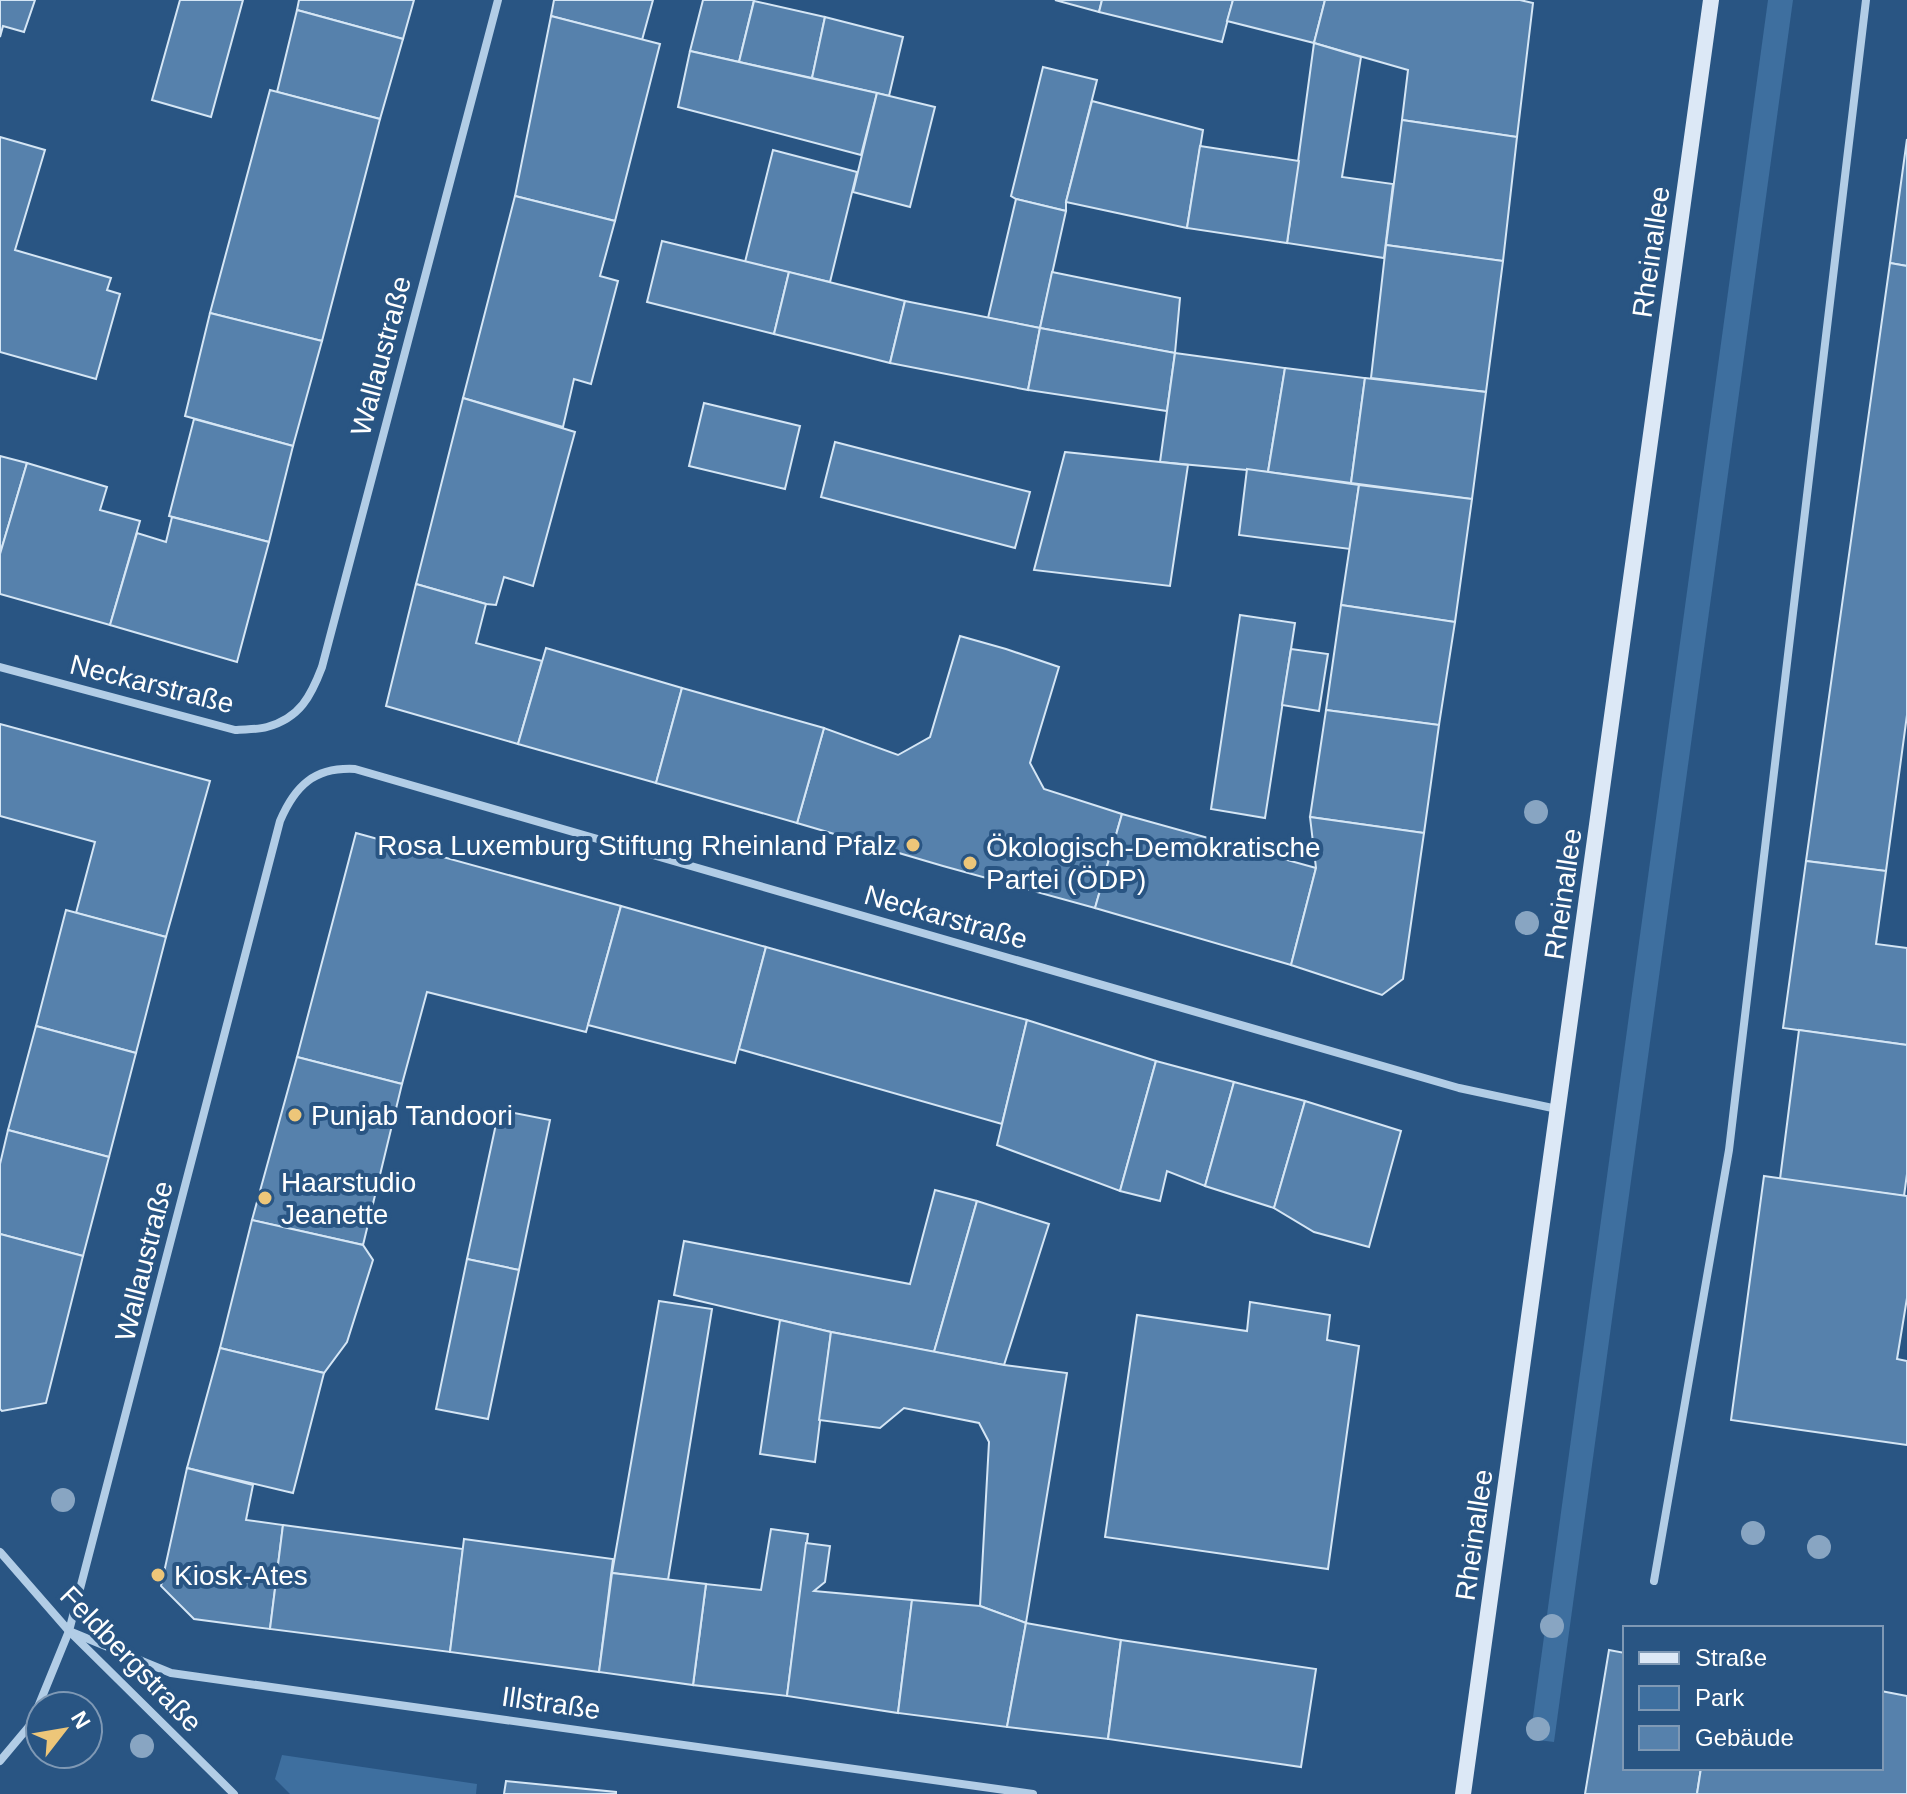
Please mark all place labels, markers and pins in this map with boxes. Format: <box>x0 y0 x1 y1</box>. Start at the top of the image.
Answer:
place label: Rosa Luxemburg Stiftung Rheinland Pfalz <box>377 830 897 861</box>
place label: Ökologisch-Demokratische Partei (ÖDP) <box>986 832 1321 895</box>
marker: Rosa Luxemburg Stiftung Rheinland Pfalz <box>904 836 922 854</box>
marker: Ökologisch-Demokratische Partei (ÖDP) <box>961 854 979 872</box>
place label: Punjab Tandoori <box>311 1100 513 1131</box>
marker: Punjab Tandoori <box>286 1106 304 1124</box>
place label: Haarstudio Jeanette <box>281 1167 416 1230</box>
marker: Haarstudio Jeanette <box>256 1189 274 1207</box>
place label: Kiosk-Ates <box>174 1560 308 1591</box>
marker: Kiosk-Ates <box>149 1566 167 1584</box>

